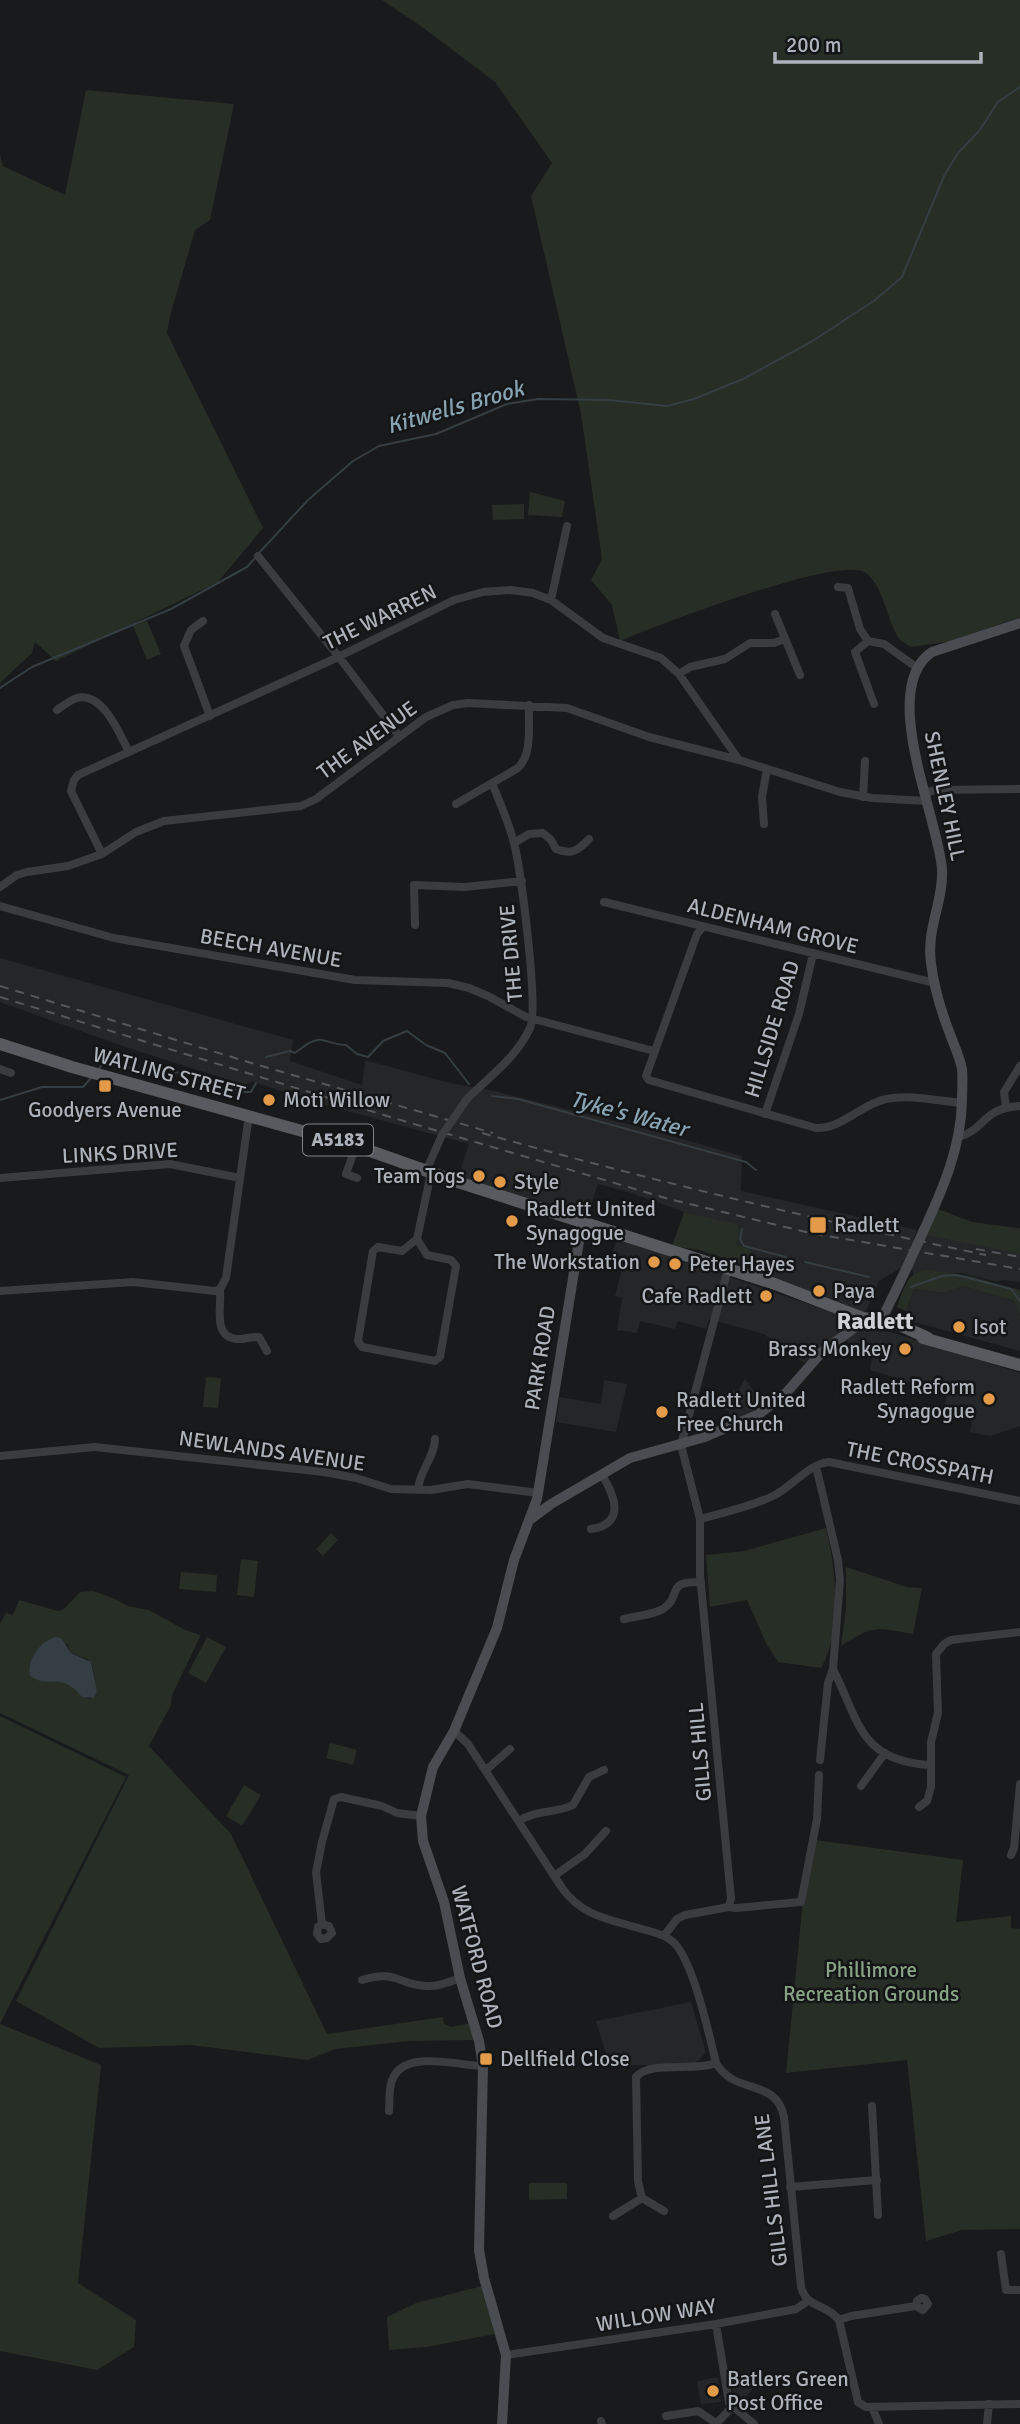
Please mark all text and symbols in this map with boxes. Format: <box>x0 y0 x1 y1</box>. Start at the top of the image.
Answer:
scale bar <box>775 21 982 65</box>
text: 200 m <box>786 32 841 58</box>
water label: Kitwells Brook <box>383 373 529 440</box>
street label: THE WARREN <box>319 578 441 656</box>
street label: THE AVENUE <box>312 695 422 785</box>
street label: SHENLEY HILL <box>919 729 971 863</box>
street label: ALDENHAM GROVE <box>685 892 861 960</box>
street label: THE DRIVE <box>494 903 528 1003</box>
street label: BEECH AVENUE <box>198 923 344 973</box>
street label: HILLSIDE ROAD <box>739 957 805 1101</box>
street label: WATLING STREET <box>90 1041 249 1107</box>
marker: Goodyers Avenue <box>97 1078 113 1094</box>
water label: Tyke's Water <box>567 1084 695 1145</box>
place label: Moti Willow <box>283 1087 390 1113</box>
marker: Moti Willow <box>261 1092 277 1108</box>
place label: Goodyers Avenue <box>28 1097 182 1123</box>
road number: A5183 <box>303 1124 373 1156</box>
street label: LINKS DRIVE <box>61 1137 179 1169</box>
place label: Team Togs <box>374 1163 465 1189</box>
marker: Team Togs <box>471 1168 487 1184</box>
place label: Style <box>514 1169 559 1195</box>
marker: Style <box>492 1174 508 1190</box>
place label: Radlett United Synagogue <box>526 1196 656 1246</box>
place label: Radlett <box>834 1212 899 1238</box>
marker: Radlett United Synagogue <box>504 1213 520 1229</box>
marker: Radlett <box>808 1215 828 1235</box>
place label: The Workstation <box>494 1249 640 1275</box>
place label: Peter Hayes <box>689 1251 795 1277</box>
marker: The Workstation <box>646 1254 662 1270</box>
marker: Peter Hayes <box>667 1256 683 1272</box>
place label: Paya <box>833 1278 875 1304</box>
place label: Cafe Radlett <box>642 1283 752 1309</box>
marker: Paya <box>811 1283 827 1299</box>
marker: Cafe Radlett <box>758 1288 774 1304</box>
street label: PARK ROAD <box>519 1304 561 1412</box>
district label: Radlett <box>837 1306 913 1336</box>
place label: Isot <box>973 1314 1006 1340</box>
marker: Isot <box>951 1319 967 1335</box>
place label: Brass Monkey <box>768 1336 891 1362</box>
marker: Brass Monkey <box>897 1341 913 1357</box>
place label: Radlett Reform Synagogue <box>840 1374 975 1424</box>
place label: Radlett United Free Church <box>676 1387 806 1437</box>
marker: Radlett Reform Synagogue <box>981 1391 997 1407</box>
marker: Radlett United Free Church <box>654 1404 670 1420</box>
street label: NEWLANDS AVENUE <box>177 1425 367 1477</box>
street label: THE CROSSPATH <box>844 1436 996 1490</box>
street label: GILLS HILL <box>683 1701 717 1803</box>
street label: WATFORD ROAD <box>445 1883 509 2031</box>
park label: Phillimore Recreation Grounds <box>783 1957 959 2007</box>
place label: Dellfield Close <box>500 2046 630 2072</box>
marker: Dellfield Close <box>478 2051 494 2067</box>
street label: GILLS HILL LANE <box>749 2112 793 2268</box>
street label: WILLOW WAY <box>594 2293 718 2337</box>
place label: Batlers Green Post Office <box>727 2366 849 2416</box>
marker: Batlers Green Post Office <box>705 2383 721 2399</box>

